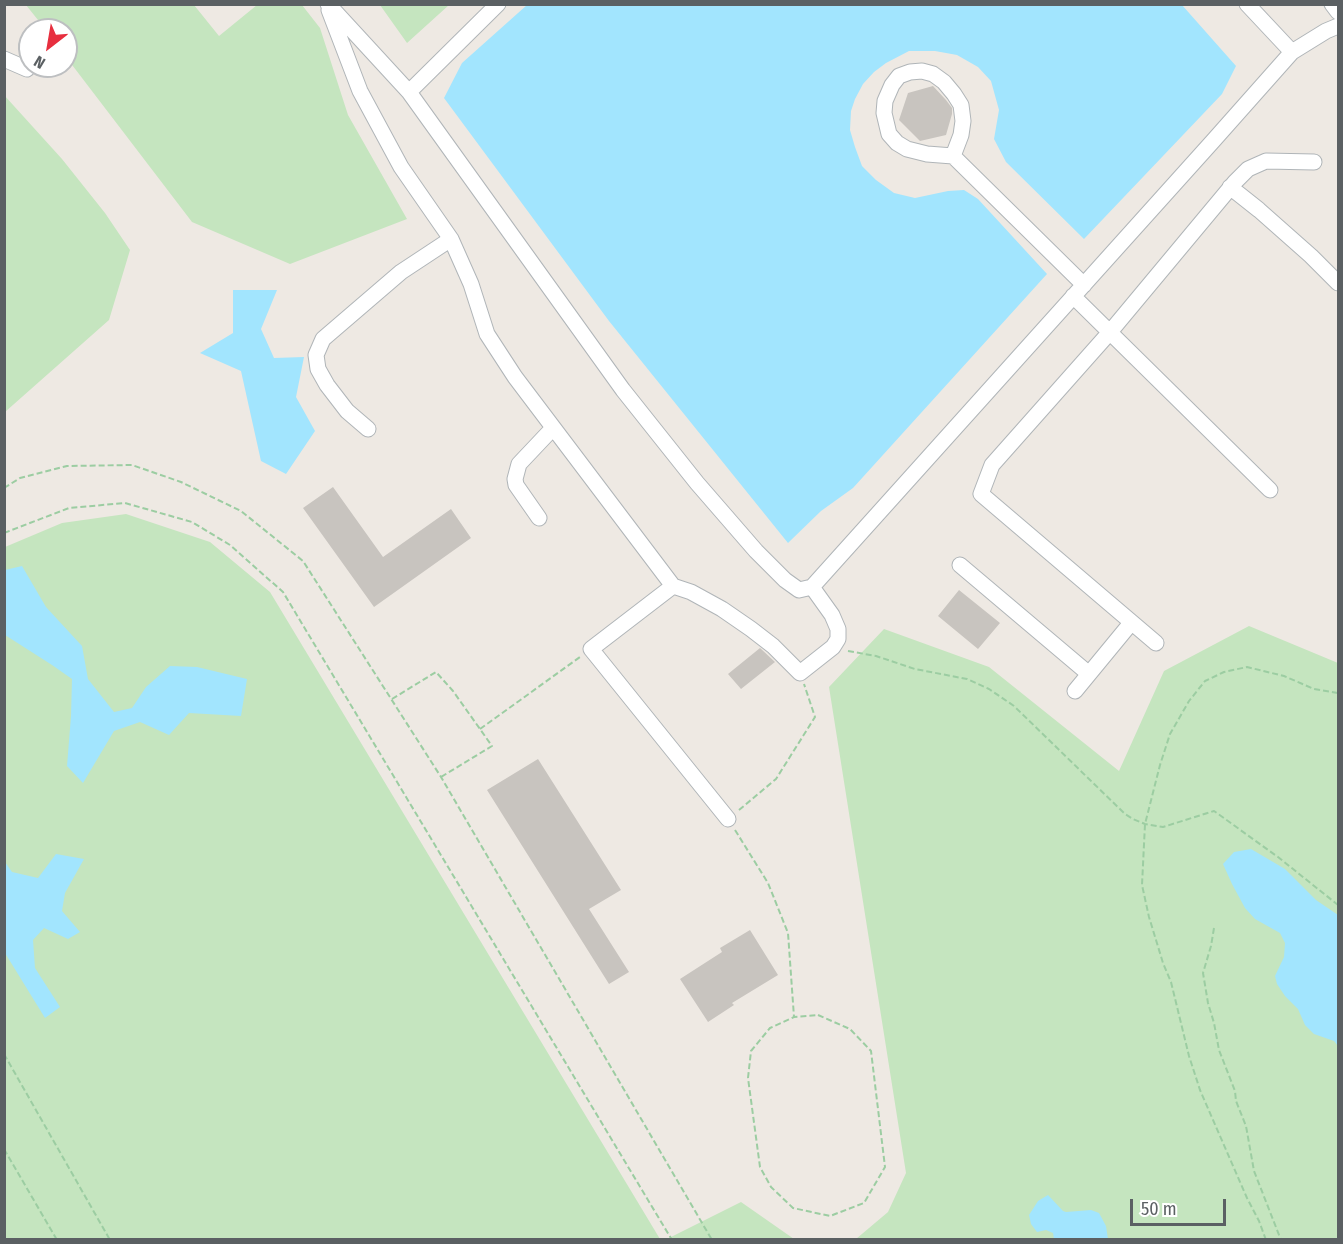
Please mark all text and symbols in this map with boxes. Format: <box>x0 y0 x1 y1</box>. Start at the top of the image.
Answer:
north arrow <box>18 18 78 78</box>
text: N <box>30 52 49 73</box>
scale bar <box>1133 1187 1229 1225</box>
text: 50 m <box>1141 1198 1177 1220</box>

